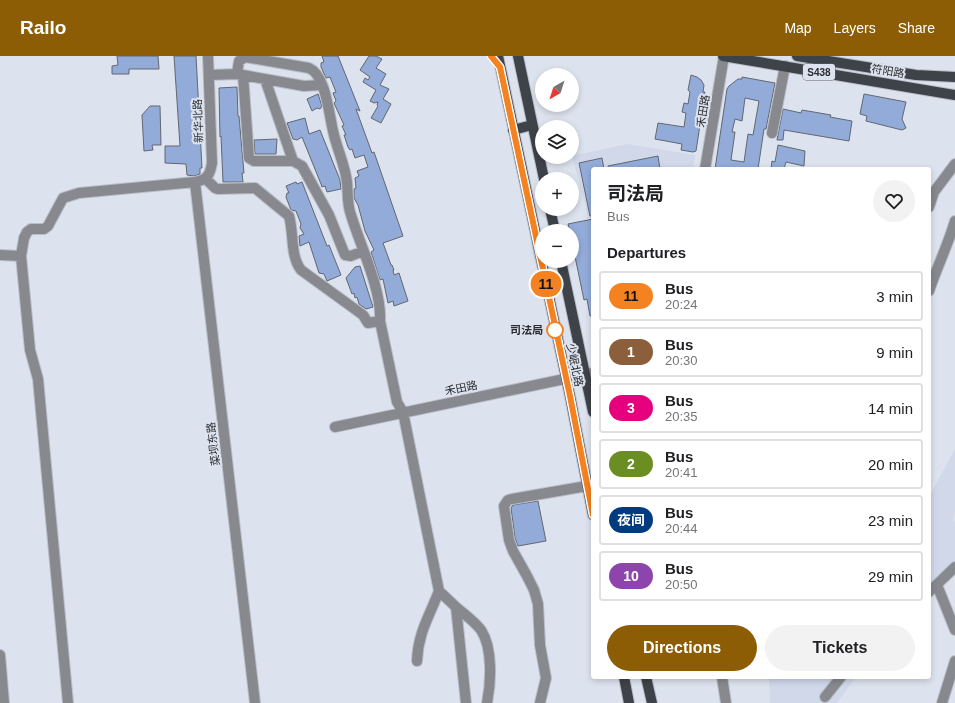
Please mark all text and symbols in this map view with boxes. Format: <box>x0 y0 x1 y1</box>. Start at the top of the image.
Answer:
text: Railo <box>20 17 66 38</box>
text: Map <box>784 20 812 36</box>
text: Layers <box>834 20 876 36</box>
text: Share <box>898 20 935 36</box>
street label: 符阳路 <box>871 62 905 80</box>
road number: S438 <box>803 64 835 80</box>
north arrow <box>535 68 579 112</box>
map controls <box>535 68 579 268</box>
street label: 禾田路 <box>694 94 712 128</box>
street label: 新华北路 <box>191 99 205 143</box>
button: layers <box>535 120 579 164</box>
button: + <box>535 172 579 216</box>
button: heart <box>873 180 915 222</box>
text: 司法局 <box>607 183 664 204</box>
text: Bus <box>607 209 629 224</box>
button: − <box>535 224 579 268</box>
text: Departures <box>607 244 686 261</box>
line badge: 11 <box>528 271 564 297</box>
text: 11 <box>539 276 553 292</box>
text: Bus <box>665 280 693 297</box>
text: 11 <box>624 288 638 304</box>
text: 3 min <box>876 288 913 305</box>
text: 20:24 <box>665 297 698 312</box>
marker: 司法局 <box>546 321 564 339</box>
place label: 司法局 <box>510 324 543 336</box>
text: Bus <box>665 336 693 353</box>
street label: 少岷北路 <box>565 342 585 388</box>
text: 1 <box>627 344 635 360</box>
text: 9 min <box>876 344 913 361</box>
text: 20:30 <box>665 353 698 368</box>
street label: 禾田路 <box>444 379 478 397</box>
text: Bus <box>665 392 693 409</box>
text: 3 <box>627 400 635 416</box>
text: 14 min <box>868 400 913 417</box>
text: 20:35 <box>665 409 698 424</box>
street label: 菜坝东路 <box>204 421 222 467</box>
text: Bus <box>665 448 693 465</box>
text: 2 <box>627 456 635 472</box>
text: 20 min <box>868 456 913 473</box>
text: 20:41 <box>665 465 698 480</box>
text: Bus <box>665 504 693 521</box>
text: 夜间 <box>617 512 645 528</box>
text: 23 min <box>868 512 913 529</box>
text: 20:44 <box>665 521 698 536</box>
text: Bus <box>665 560 693 577</box>
text: 10 <box>623 568 639 584</box>
text: 29 min <box>868 568 913 585</box>
text: 20:50 <box>665 577 698 592</box>
button: Directions <box>607 625 757 671</box>
button: Tickets <box>765 625 915 671</box>

